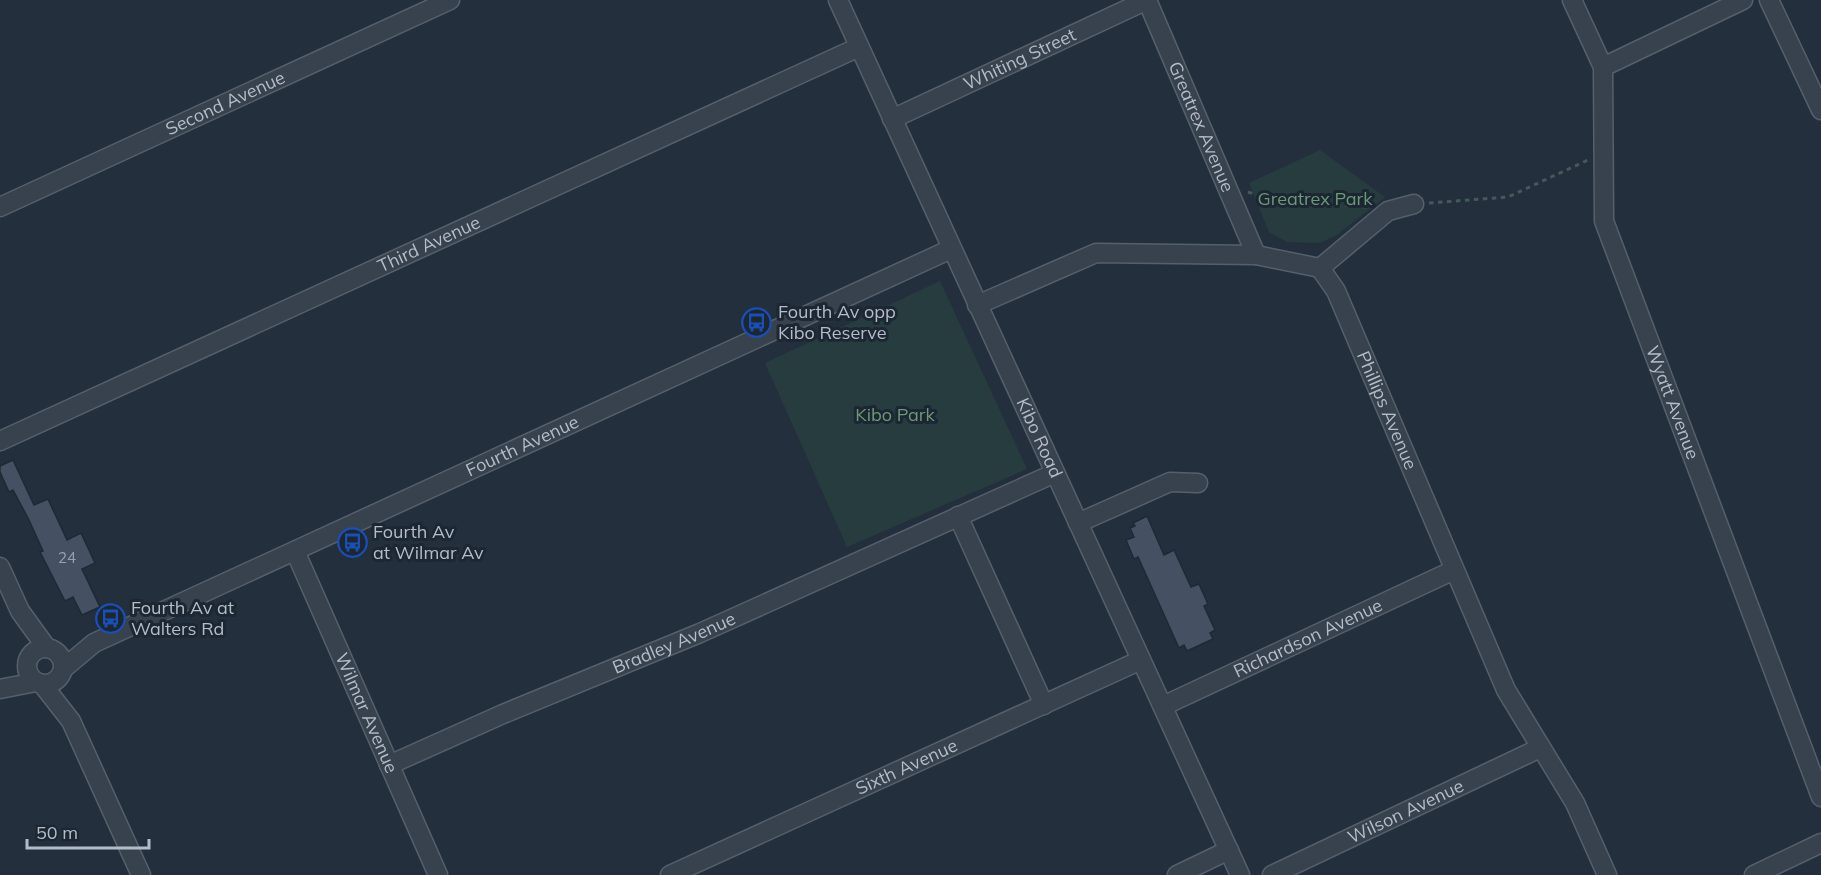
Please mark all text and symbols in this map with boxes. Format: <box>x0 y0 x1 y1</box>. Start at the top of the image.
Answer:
street label: Whiting Street <box>960 23 1079 95</box>
street label: Greatrex Avenue <box>1164 58 1240 195</box>
street label: Second Avenue <box>162 66 288 140</box>
park label: Greatrex Park <box>1258 187 1373 210</box>
street label: Third Avenue <box>374 210 484 277</box>
place label: Fourth Av opp Kibo Reserve <box>778 300 896 344</box>
bus stop icon: Fourth Av opp Kibo Reserve <box>741 306 773 338</box>
street label: Wyatt Avenue <box>1641 343 1705 463</box>
street label: Phillips Avenue <box>1352 347 1423 473</box>
street label: Kibo Road <box>1011 394 1068 482</box>
park label: Kibo Park <box>855 403 935 426</box>
street label: Fourth Avenue <box>462 410 582 481</box>
place label: Fourth Av at Wilmar Av <box>373 520 484 564</box>
bus stop icon: Fourth Av at Wilmar Av <box>336 526 368 558</box>
house number: 24 <box>58 548 76 567</box>
street label: Richardson Avenue <box>1230 593 1386 682</box>
place label: Fourth Av at Walters Rd <box>131 596 234 640</box>
bus stop icon: Fourth Av at Walters Rd <box>94 602 126 634</box>
street label: Bradley Avenue <box>609 607 739 679</box>
street label: Wilmar Avenue <box>330 649 404 776</box>
street label: Sixth Avenue <box>852 733 961 800</box>
street label: Wilson Avenue <box>1344 774 1467 849</box>
scale bar <box>27 812 148 850</box>
text: 50 m <box>36 821 78 844</box>

